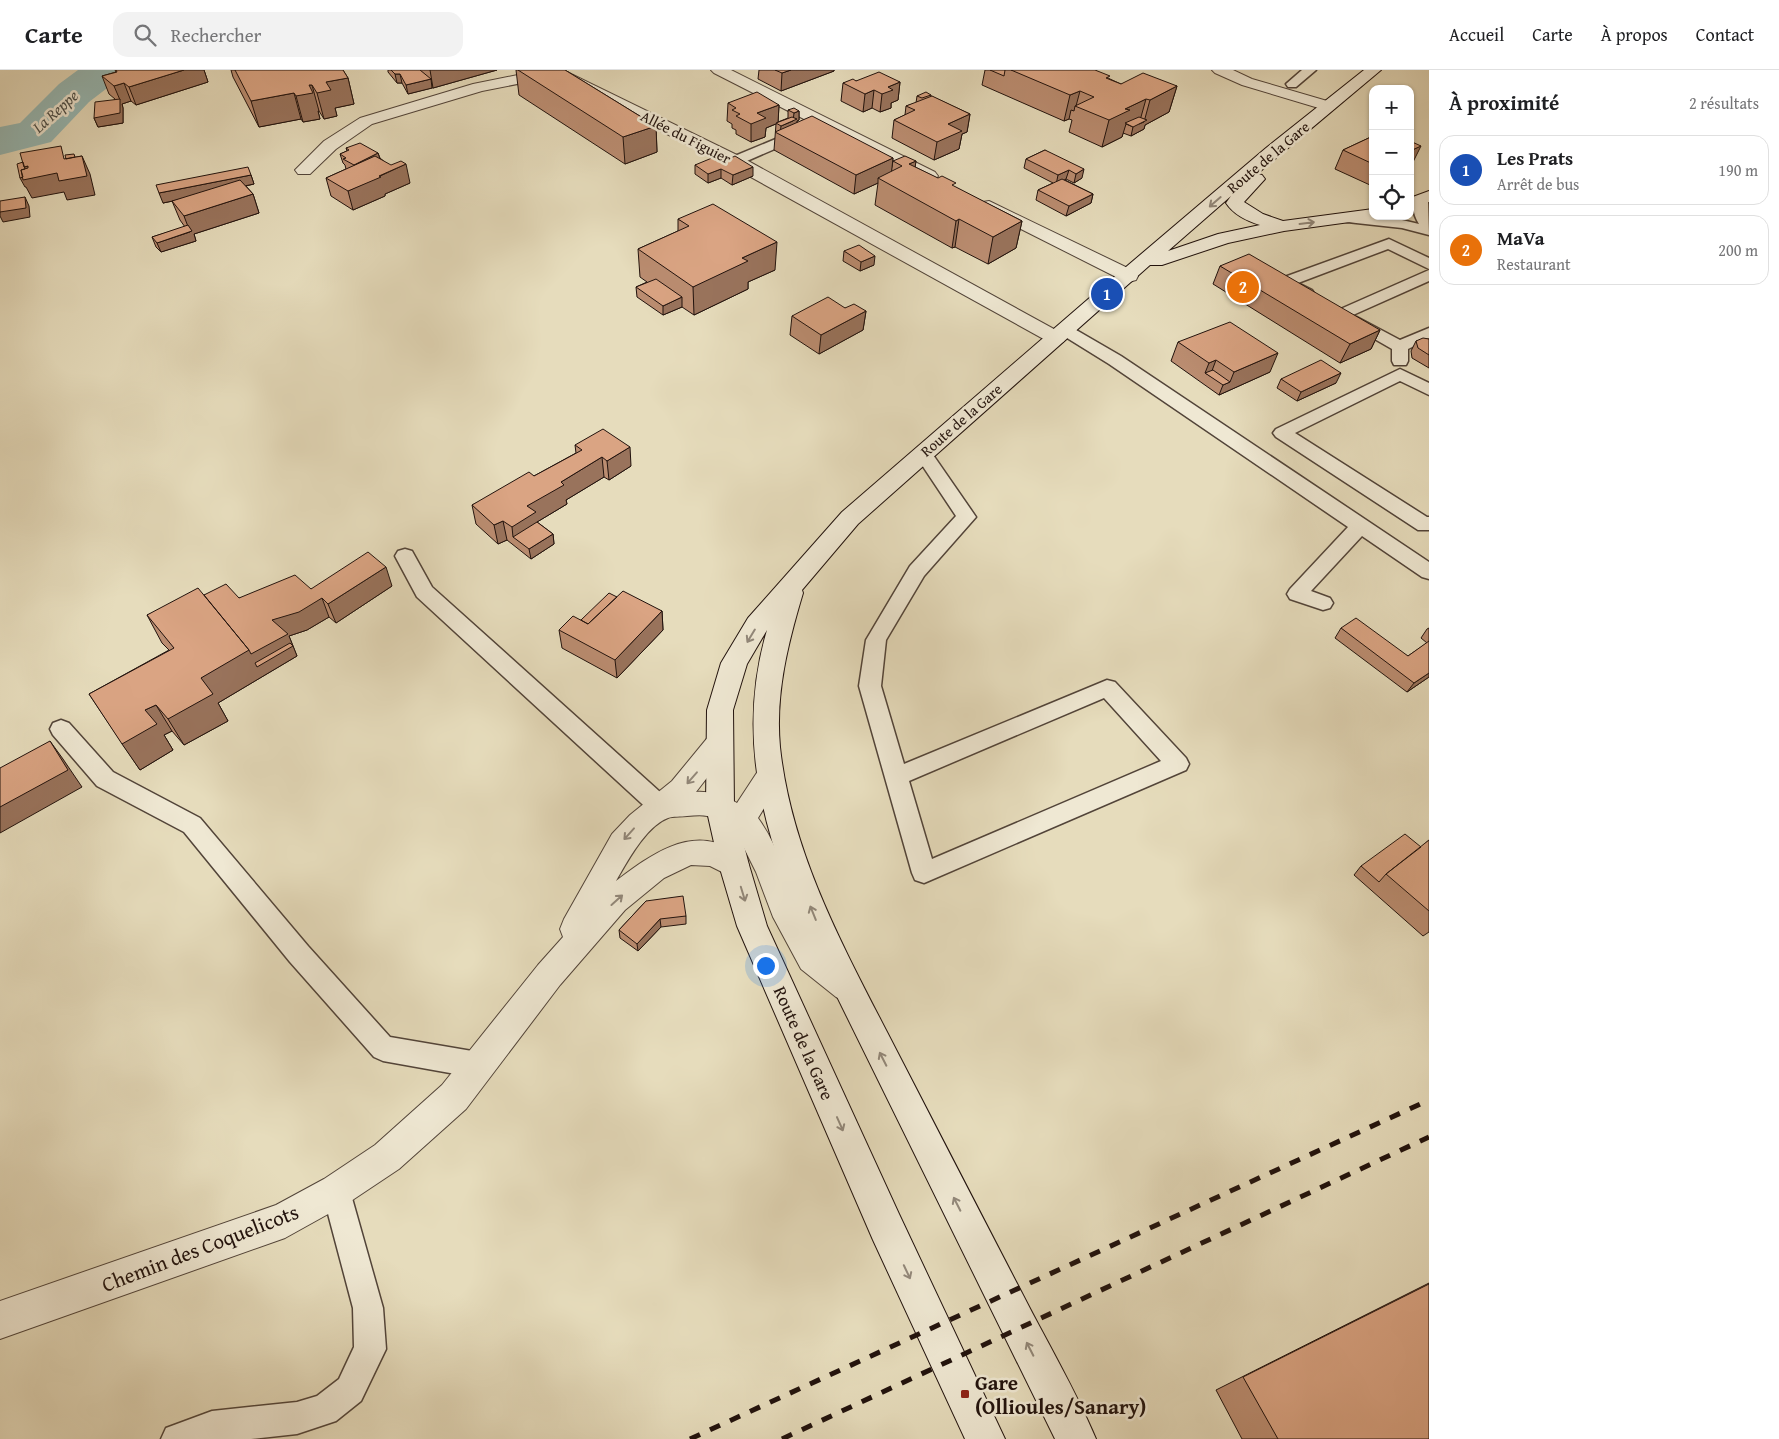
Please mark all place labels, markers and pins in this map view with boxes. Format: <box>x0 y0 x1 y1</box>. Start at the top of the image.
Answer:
pin: 2 <box>1227 268 1259 306</box>
pin: 1 <box>1091 275 1123 313</box>
place label: Gare (Ollioules/Sanary) <box>975 1367 1146 1422</box>
marker: Gare (Ollioules/Sanary) <box>959 1388 971 1400</box>

